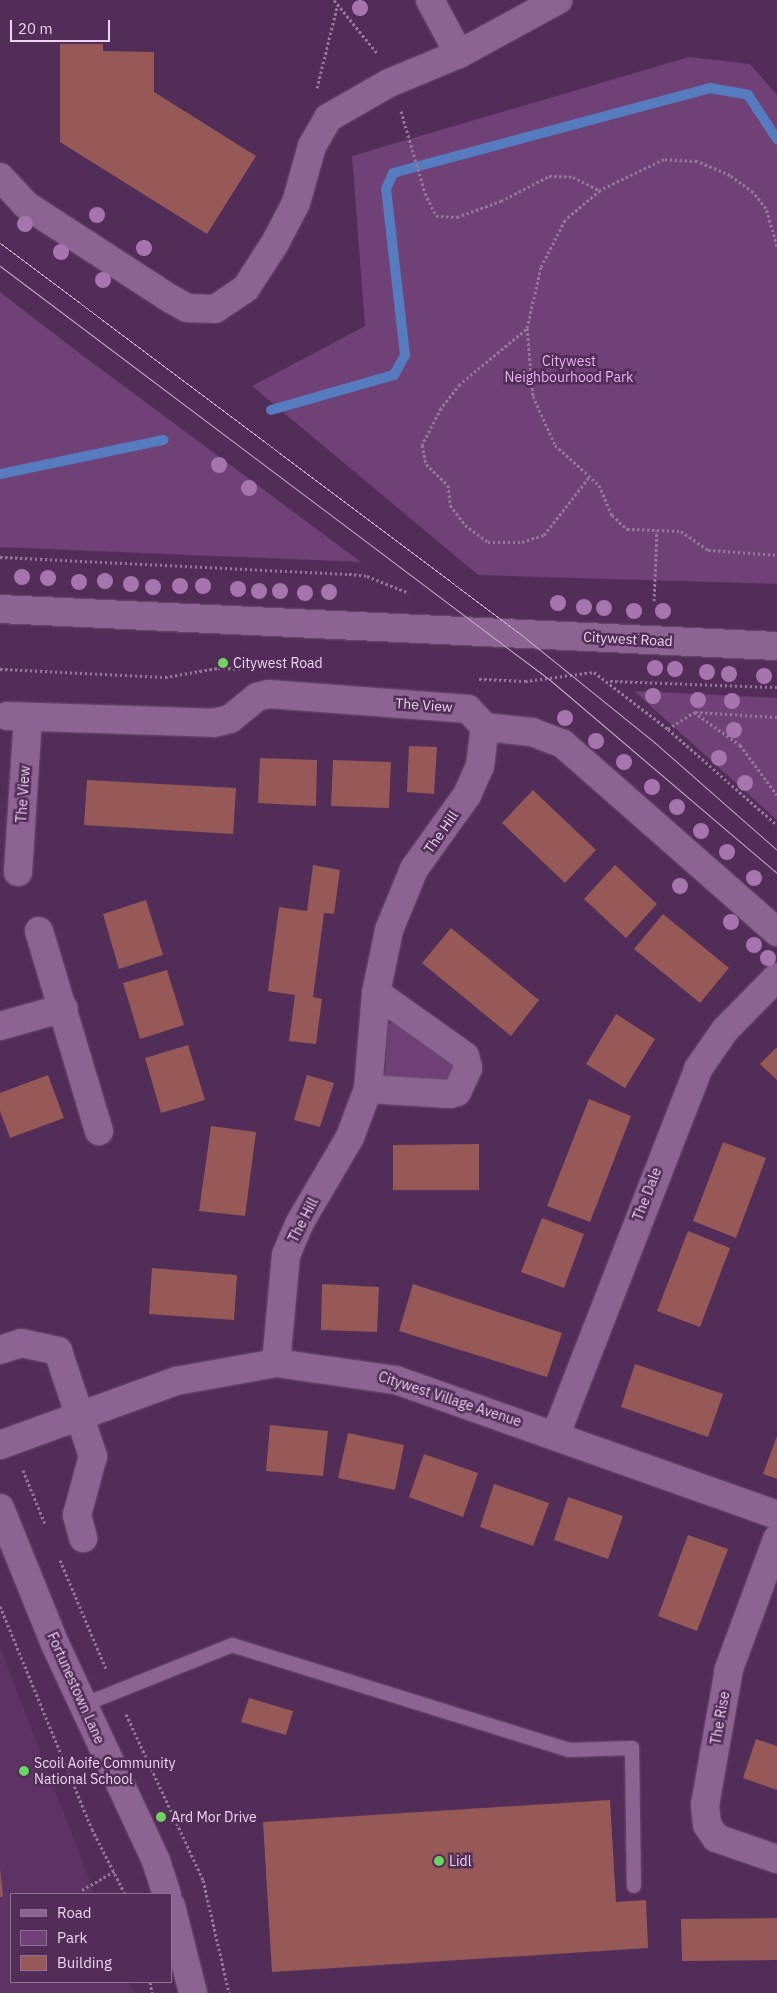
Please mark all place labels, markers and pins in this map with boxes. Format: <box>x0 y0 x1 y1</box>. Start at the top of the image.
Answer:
place label: Citywest Road <box>233 655 323 671</box>
marker: Citywest Road <box>217 657 229 669</box>
place label: Scoil Aoife Community National School <box>34 1755 176 1788</box>
marker: Scoil Aoife Community National School <box>18 1765 30 1777</box>
place label: Ard Mor Drive <box>171 1809 257 1825</box>
marker: Ard Mor Drive <box>155 1811 167 1823</box>
place label: Lidl <box>449 1853 471 1869</box>
marker: Lidl <box>433 1855 445 1867</box>

